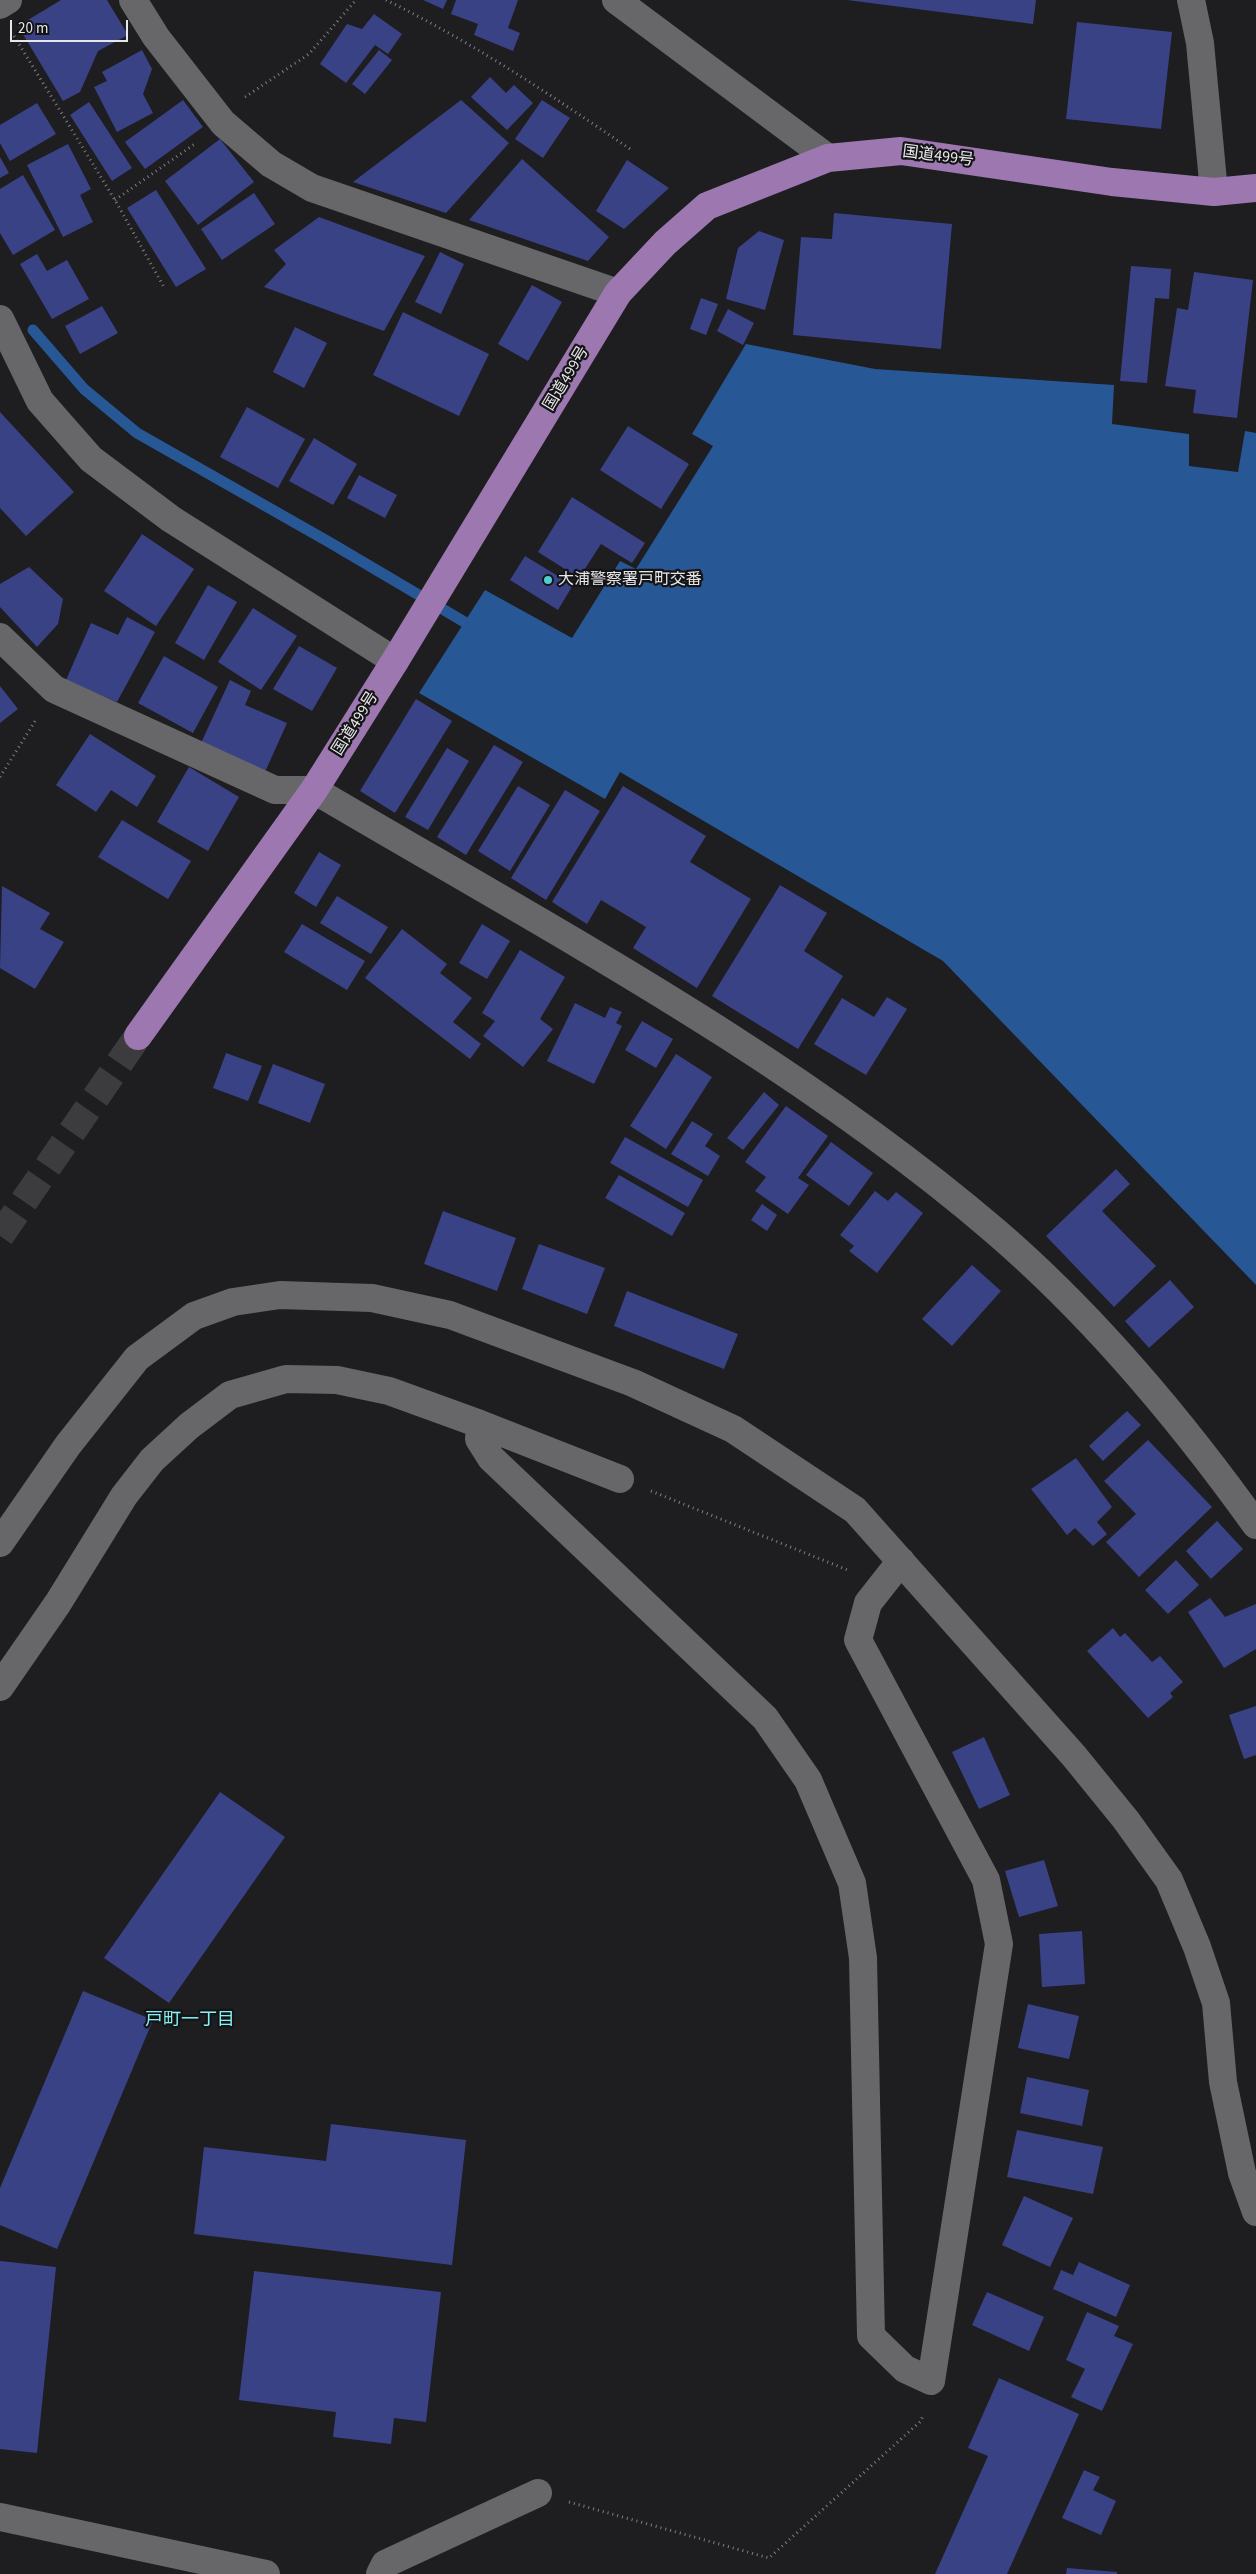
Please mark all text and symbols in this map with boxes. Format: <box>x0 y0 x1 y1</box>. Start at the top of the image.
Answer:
scale bar <box>12 10 130 42</box>
text: 20 m <box>18 18 48 39</box>
street label: 国道499号 <box>901 143 975 171</box>
street label: 国道499号 <box>540 343 594 415</box>
place label: 大浦警察署戸町交番 <box>558 570 702 590</box>
marker: 大浦警察署戸町交番 <box>542 574 554 586</box>
street label: 国道499号 <box>329 688 383 760</box>
district label: 戸町一丁目 <box>145 2010 235 2032</box>

